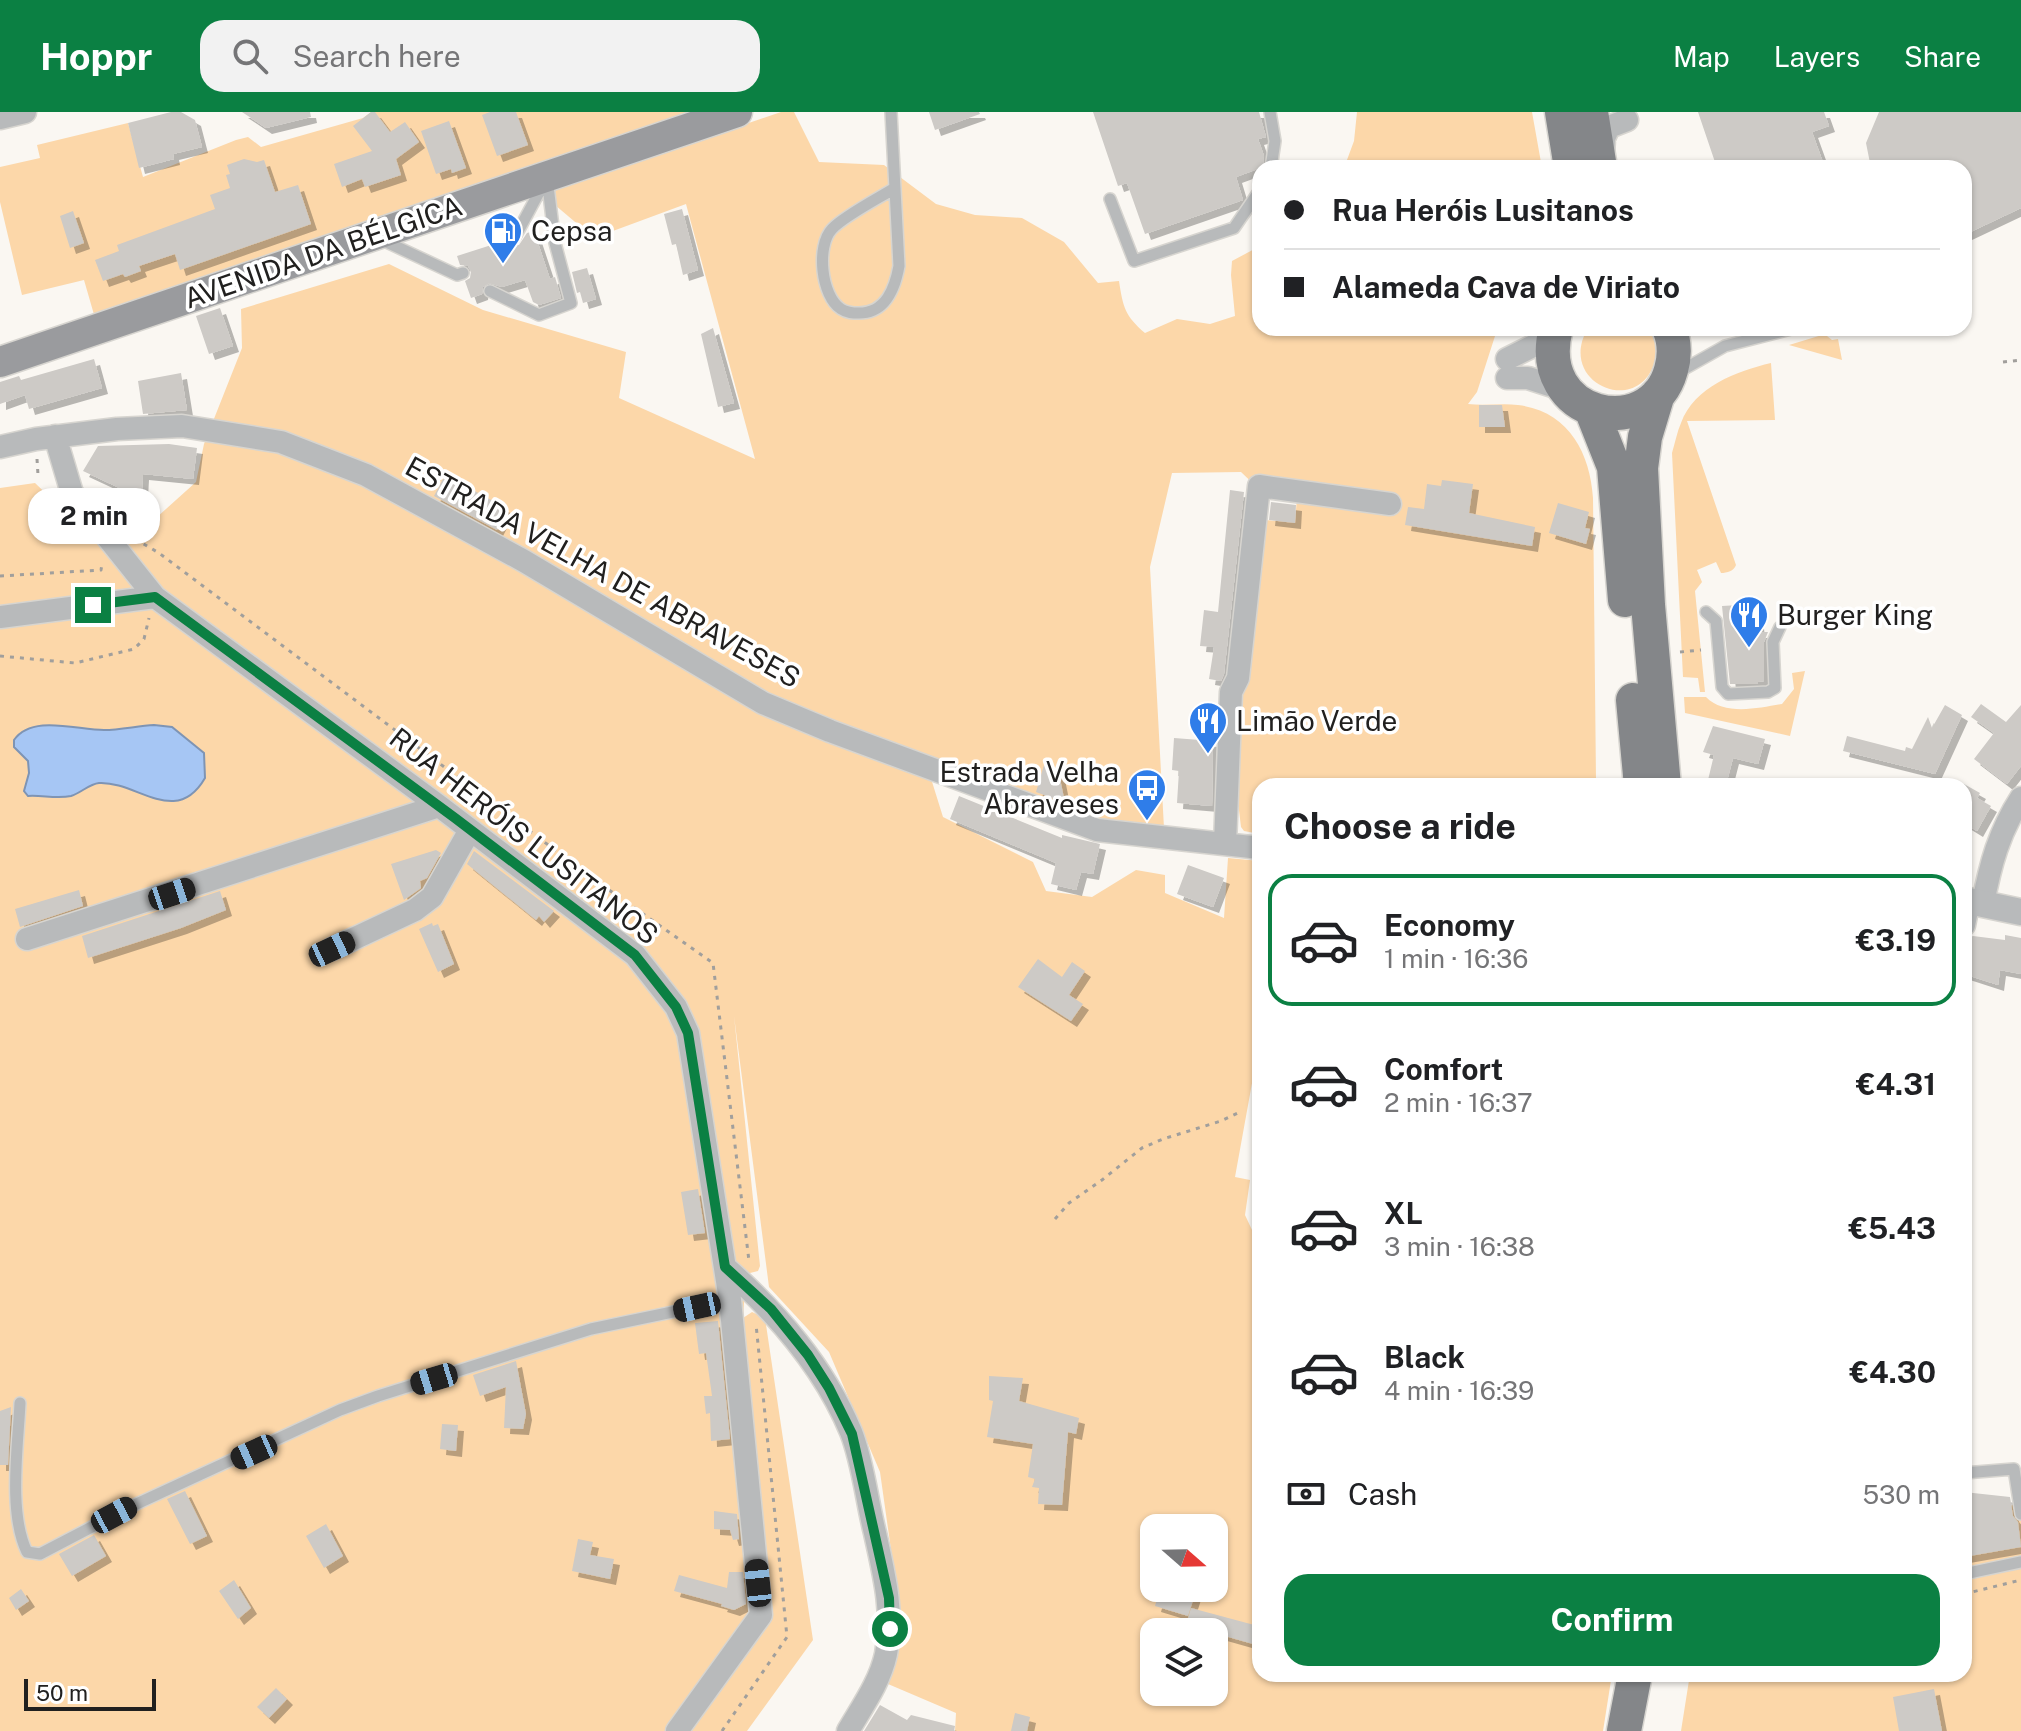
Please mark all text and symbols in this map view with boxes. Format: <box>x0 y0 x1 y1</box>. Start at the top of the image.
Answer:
search box <box>200 20 760 92</box>
text: Hoppr <box>40 34 152 79</box>
icon: search <box>228 34 272 78</box>
text: Search here <box>292 38 461 74</box>
text: Map <box>1673 40 1730 73</box>
text: Layers <box>1774 40 1860 73</box>
text: Share <box>1904 40 1981 73</box>
street label: AVENIDA DA BÉLGICA <box>179 188 466 315</box>
text: Rua Heróis Lusitanos <box>1332 192 1634 228</box>
fuel station icon: Cepsa <box>482 210 524 265</box>
place label: Cepsa <box>531 214 612 247</box>
text: Alameda Cava de Viriato <box>1332 269 1680 305</box>
street label: ESTRADA VELHA DE ABRAVESES <box>400 449 806 694</box>
callout: 2 min <box>27 489 159 545</box>
text: 2 min <box>60 500 128 531</box>
route end <box>75 587 111 623</box>
restaurant icon: Burger King <box>1728 594 1770 649</box>
place label: Burger King <box>1777 598 1933 631</box>
restaurant icon: Limão Verde <box>1187 700 1229 755</box>
place label: Limão Verde <box>1236 704 1397 737</box>
street label: RUA HERÓIS LUSITANOS <box>384 721 665 951</box>
place label: Estrada Velha Abraveses <box>940 755 1119 820</box>
bus stop icon: Estrada Velha Abraveses <box>1126 767 1168 822</box>
text: Choose a ride <box>1284 805 1516 847</box>
car <box>145 875 199 913</box>
icon: car <box>1288 904 1360 976</box>
text: Economy <box>1384 907 1515 943</box>
text: €3.19 <box>1856 922 1936 958</box>
car <box>305 928 359 970</box>
text: 1 min · 16:36 <box>1384 943 1528 974</box>
icon: car <box>1288 1048 1360 1120</box>
text: Comfort <box>1384 1051 1503 1087</box>
text: €4.31 <box>1856 1066 1936 1102</box>
text: 2 min · 16:37 <box>1384 1087 1533 1118</box>
icon: car <box>1288 1192 1360 1264</box>
text: XL <box>1384 1195 1423 1231</box>
text: €5.43 <box>1849 1210 1936 1246</box>
text: 3 min · 16:38 <box>1384 1231 1535 1262</box>
car <box>671 1290 723 1324</box>
icon: car <box>1288 1336 1360 1408</box>
text: Black <box>1384 1339 1465 1375</box>
text: €4.30 <box>1849 1354 1936 1390</box>
car <box>408 1361 460 1397</box>
text: 4 min · 16:39 <box>1384 1375 1534 1406</box>
car <box>227 1431 281 1473</box>
icon: cash <box>1284 1472 1328 1516</box>
text: Cash <box>1348 1476 1417 1512</box>
text: 530 m <box>1862 1479 1940 1510</box>
car <box>87 1493 141 1537</box>
north arrow <box>1140 1514 1228 1602</box>
map controls <box>1140 1514 1228 1706</box>
car <box>744 1558 772 1608</box>
button: Confirm <box>1284 1574 1940 1666</box>
route start <box>872 1611 908 1647</box>
button: layers <box>1140 1618 1228 1706</box>
scale bar <box>24 1675 156 1711</box>
text: 50 m <box>36 1680 88 1706</box>

